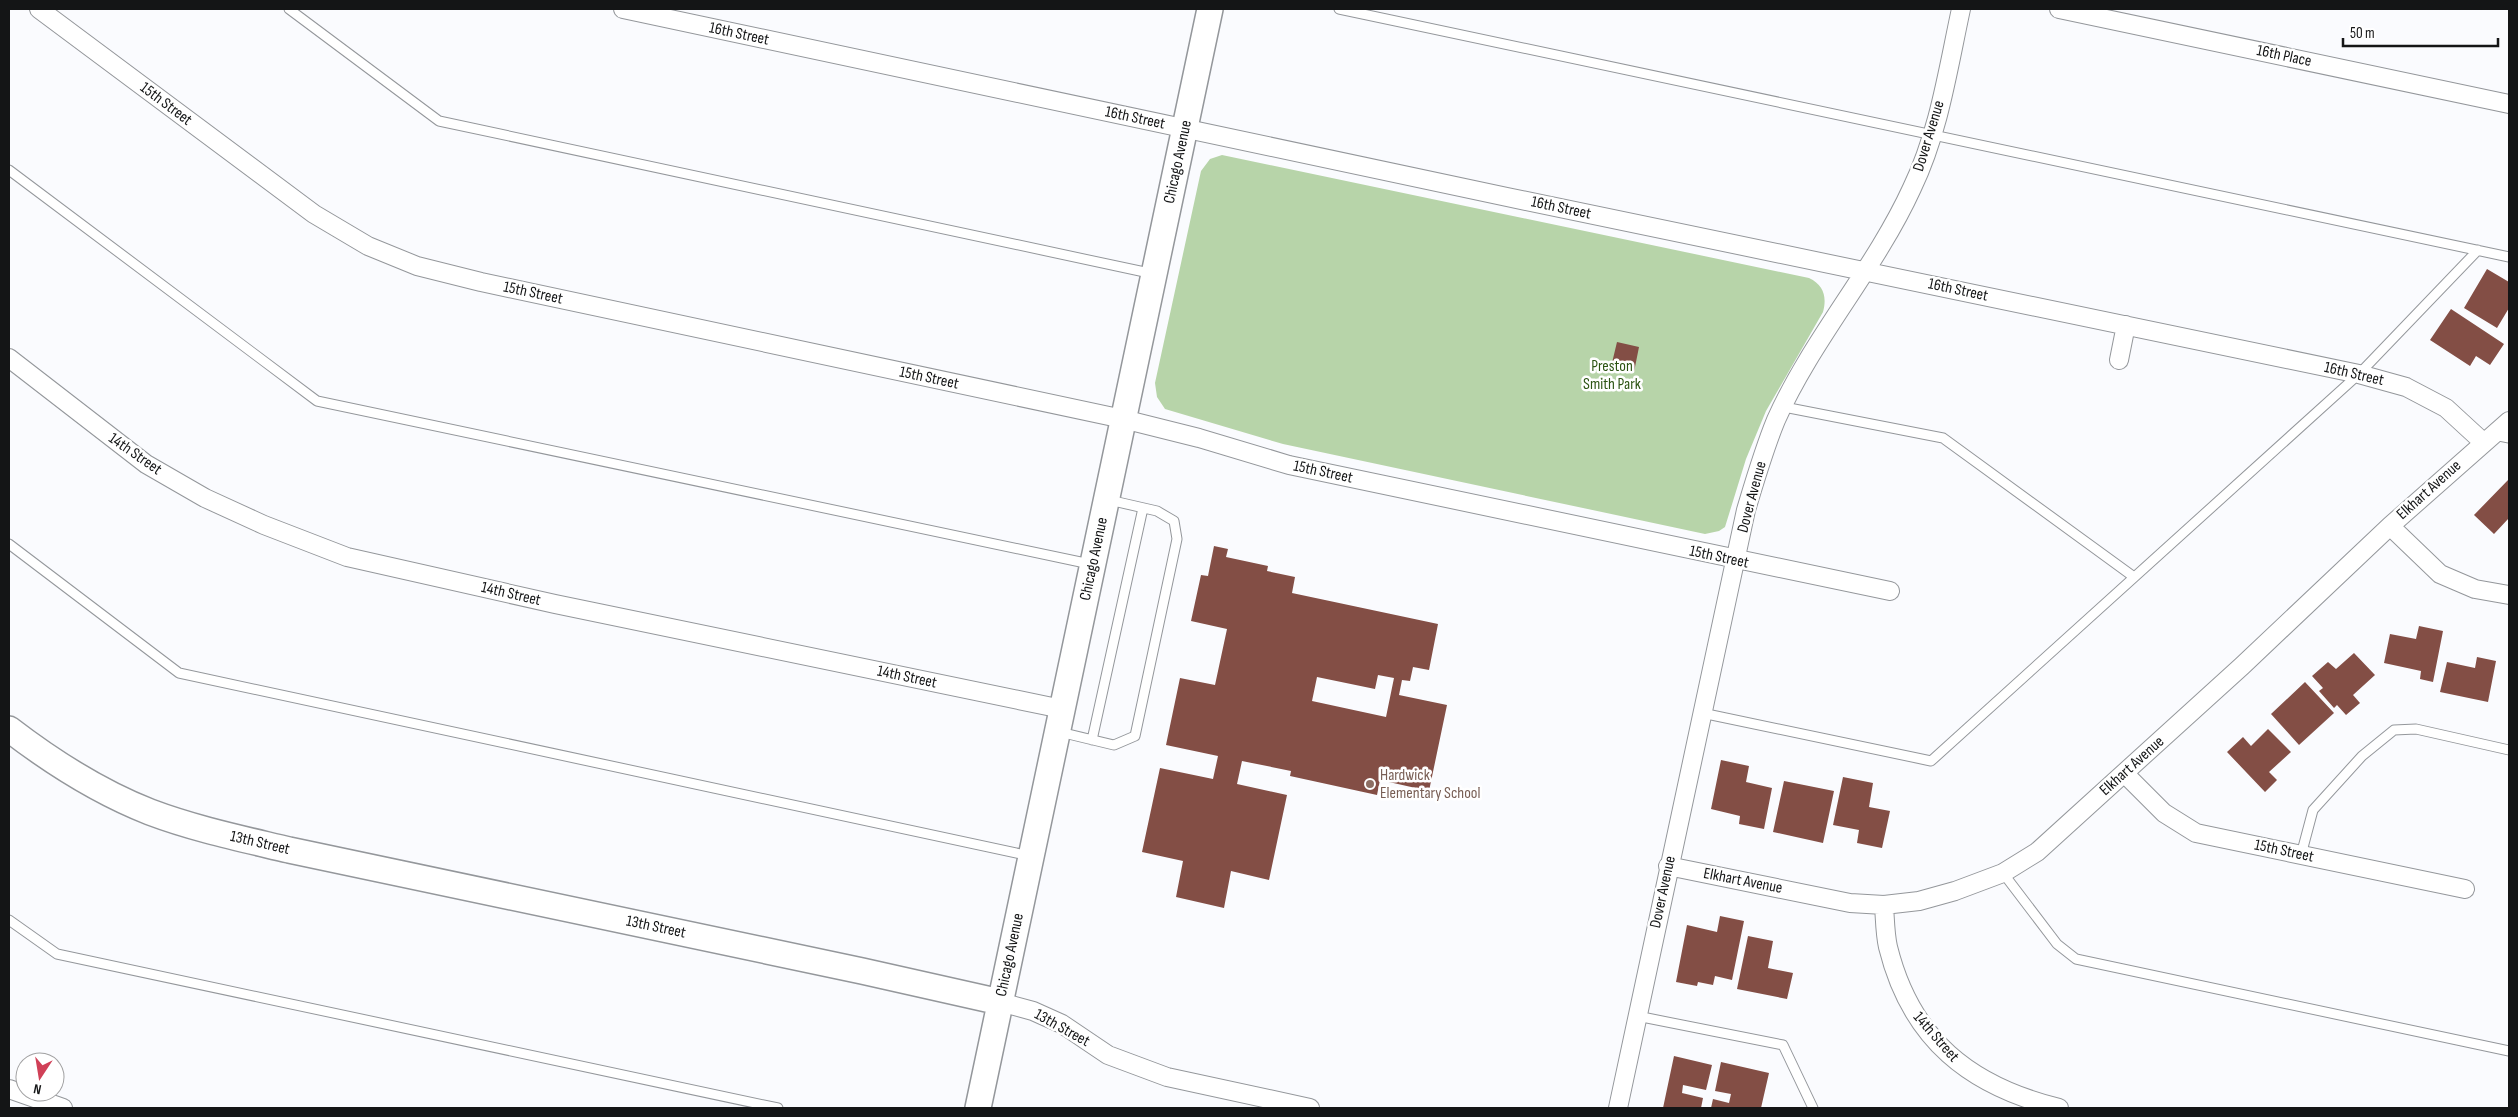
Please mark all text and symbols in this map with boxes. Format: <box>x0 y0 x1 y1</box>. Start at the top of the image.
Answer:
scale bar <box>2343 15 2498 47</box>
street label: 16th Street <box>707 18 771 50</box>
text: 50 m <box>2350 24 2375 43</box>
street label: 16th Place <box>2255 41 2313 71</box>
street label: 15th Street <box>136 78 196 130</box>
street label: Dover Avenue <box>1909 98 1949 174</box>
street label: 16th Street <box>1103 102 1167 134</box>
street label: Chicago Avenue <box>1160 119 1196 205</box>
street label: 16th Street <box>1529 192 1593 224</box>
street label: 16th Street <box>1926 274 1990 306</box>
street label: 15th Street <box>502 277 564 309</box>
park label: Preston Smith Park <box>1583 357 1641 394</box>
street label: 16th Street <box>2322 358 2386 390</box>
street label: 15th Street <box>898 362 960 394</box>
street label: 14th Street <box>105 429 165 479</box>
street label: 15th Street <box>1292 456 1354 488</box>
street label: Elkhart Avenue <box>2393 456 2465 524</box>
street label: Dover Avenue <box>1733 459 1771 535</box>
street label: Chicago Avenue <box>1076 516 1112 602</box>
street label: 15th Street <box>1688 541 1750 573</box>
street label: 14th Street <box>479 578 543 610</box>
street label: 14th Street <box>876 661 939 693</box>
street label: Elkhart Avenue <box>2096 732 2168 800</box>
place label: Hardwick Elementary School <box>1380 766 1480 803</box>
marker: Hardwick Elementary School <box>1364 778 1376 790</box>
street label: 13th Street <box>228 827 292 859</box>
street label: 15th Street <box>2253 835 2315 867</box>
street label: Dover Avenue <box>1646 854 1680 930</box>
street label: Elkhart Avenue <box>1702 864 1784 898</box>
street label: 13th Street <box>625 911 688 943</box>
street label: Chicago Avenue <box>992 912 1028 998</box>
street label: 13th Street <box>1031 1005 1093 1051</box>
street label: 14th Street <box>1909 1008 1963 1066</box>
north arrow <box>15 1052 65 1102</box>
text: N <box>32 1080 43 1098</box>

